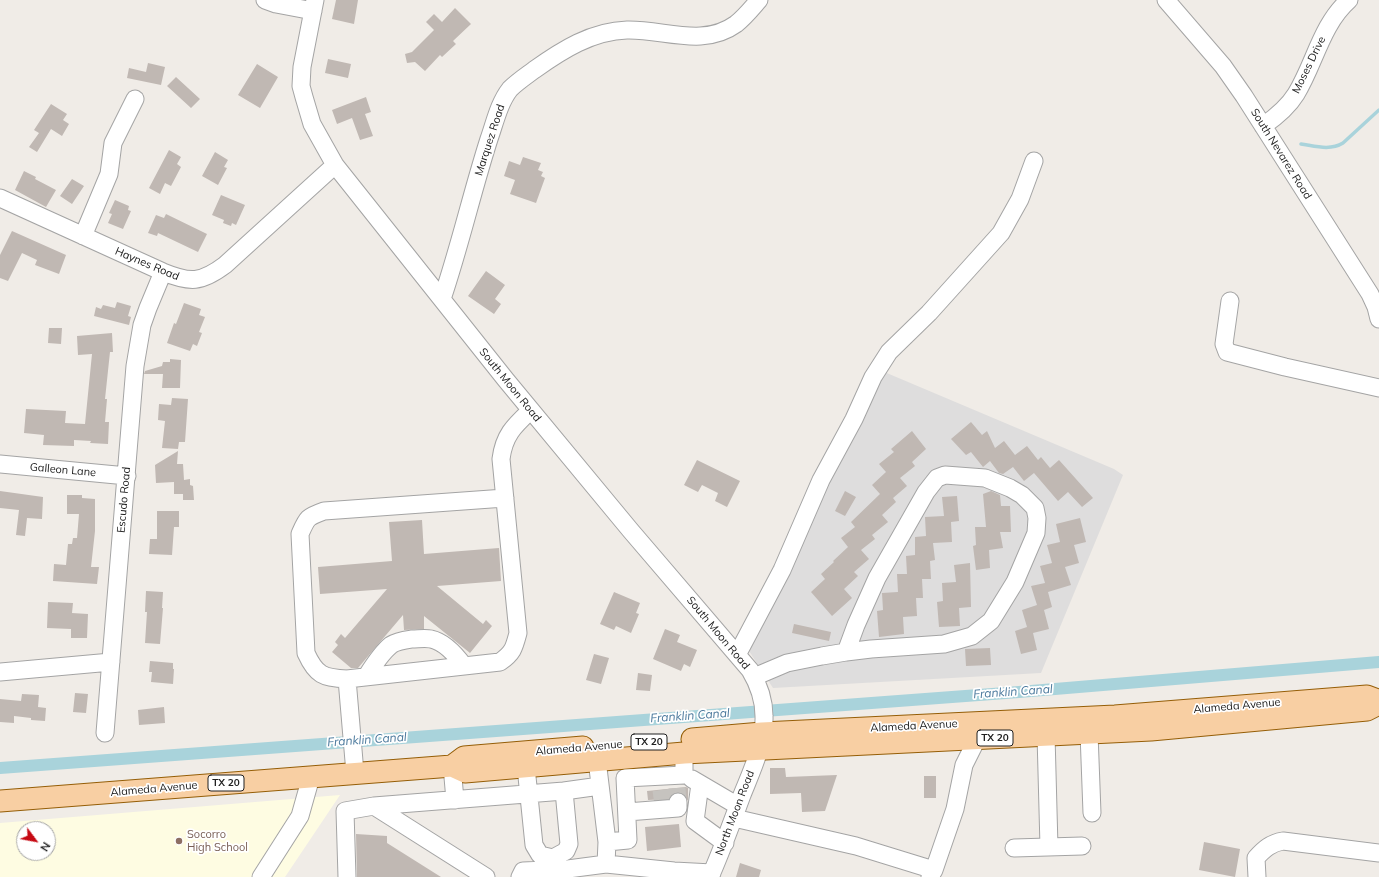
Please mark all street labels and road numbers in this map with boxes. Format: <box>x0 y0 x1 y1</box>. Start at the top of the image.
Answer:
street label: Moses Drive <box>1289 34 1329 96</box>
street label: Marquez Road <box>472 103 508 177</box>
street label: South Nevarez Road <box>1248 106 1314 202</box>
street label: Haynes Road <box>113 245 181 283</box>
street label: South Moon Road <box>476 346 544 424</box>
street label: Galleon Lane <box>29 461 97 479</box>
street label: Escudo Road <box>115 466 133 534</box>
street label: South Moon Road <box>684 594 752 672</box>
street label: Alameda Avenue <box>1193 696 1281 716</box>
street label: Alameda Avenue <box>870 717 958 735</box>
road number: TX 20 <box>977 730 1013 746</box>
road number: TX 20 <box>631 734 667 750</box>
street label: Alameda Avenue <box>535 738 623 758</box>
street label: North Moon Road <box>713 769 757 857</box>
road number: TX 20 <box>208 775 244 791</box>
street label: Alameda Avenue <box>110 779 198 799</box>

